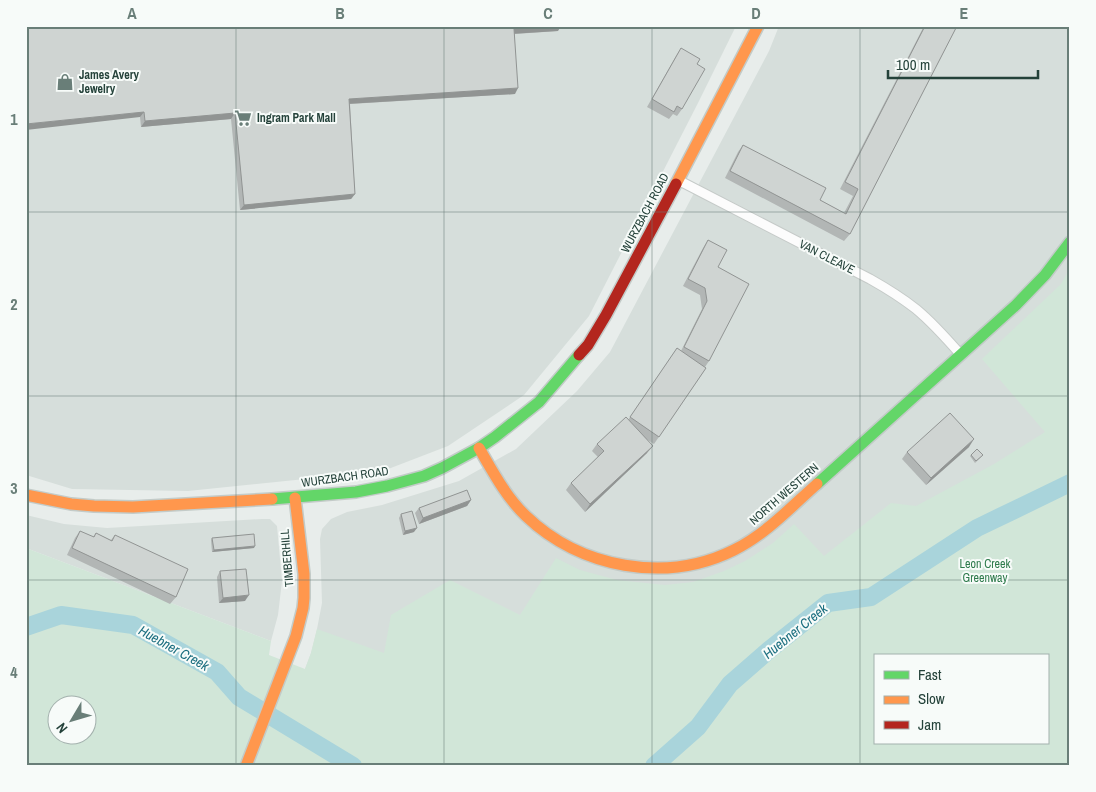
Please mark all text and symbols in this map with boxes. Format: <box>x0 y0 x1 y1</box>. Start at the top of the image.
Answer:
text: A <box>127 2 137 24</box>
text: B <box>335 2 345 24</box>
text: C <box>543 2 553 24</box>
text: D <box>751 2 761 24</box>
text: E <box>960 2 969 24</box>
scale bar <box>888 48 1038 80</box>
text: 100 m <box>896 54 930 75</box>
place label: James Avery Jewelry <box>79 67 140 97</box>
shop icon: James Avery Jewelry <box>55 72 75 92</box>
text: 1 <box>10 108 18 130</box>
supermarket icon: Ingram Park Mall <box>233 108 253 128</box>
place label: Ingram Park Mall <box>257 110 336 126</box>
street label: WURZBACH ROAD <box>617 170 673 256</box>
street label: VAN CLEAVE <box>796 236 858 278</box>
text: 2 <box>10 293 18 315</box>
street label: NORTH WESTERN <box>746 460 822 528</box>
street label: WURZBACH ROAD <box>300 463 390 491</box>
text: 3 <box>10 477 18 499</box>
street label: TIMBERHILL <box>276 528 297 588</box>
park label: Leon Creek Greenway <box>960 556 1011 586</box>
water label: Huebner Creek <box>759 599 832 662</box>
water label: Huebner Creek <box>136 621 214 675</box>
legend <box>874 654 1048 744</box>
text: 4 <box>10 661 18 683</box>
text: Fast <box>918 664 942 685</box>
text: Slow <box>918 688 945 709</box>
north arrow <box>48 694 98 744</box>
text: Jam <box>918 714 941 735</box>
text: N <box>52 719 71 737</box>

